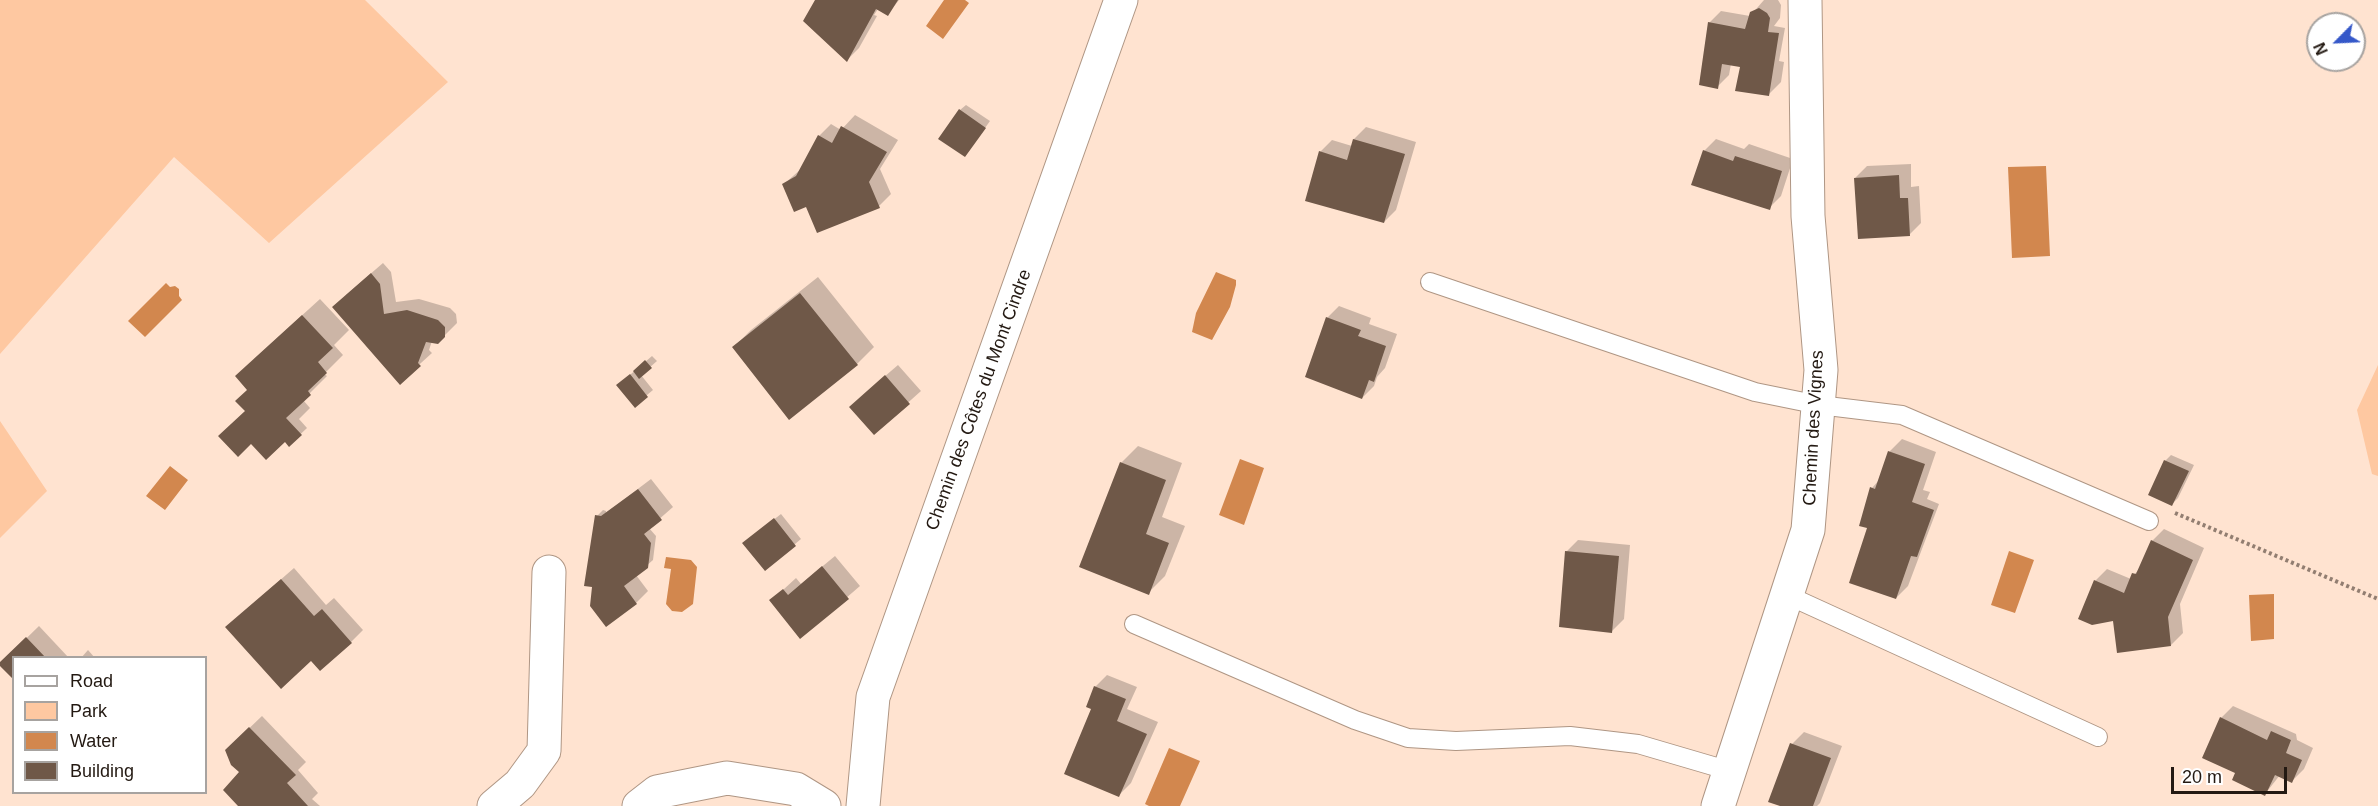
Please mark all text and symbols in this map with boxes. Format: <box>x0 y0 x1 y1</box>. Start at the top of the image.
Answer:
north arrow <box>2306 12 2366 72</box>
text: N <box>2311 40 2331 57</box>
street label: Chemin des Côtes du Mont Cindre <box>922 267 1036 533</box>
street label: Chemin des Vignes <box>1799 350 1829 506</box>
legend <box>12 656 207 794</box>
text: Road <box>70 671 113 691</box>
text: Park <box>70 701 107 721</box>
text: Water <box>70 731 117 751</box>
scale bar <box>2174 755 2290 793</box>
text: Building <box>70 761 134 781</box>
text: 20 m <box>2182 767 2222 787</box>

